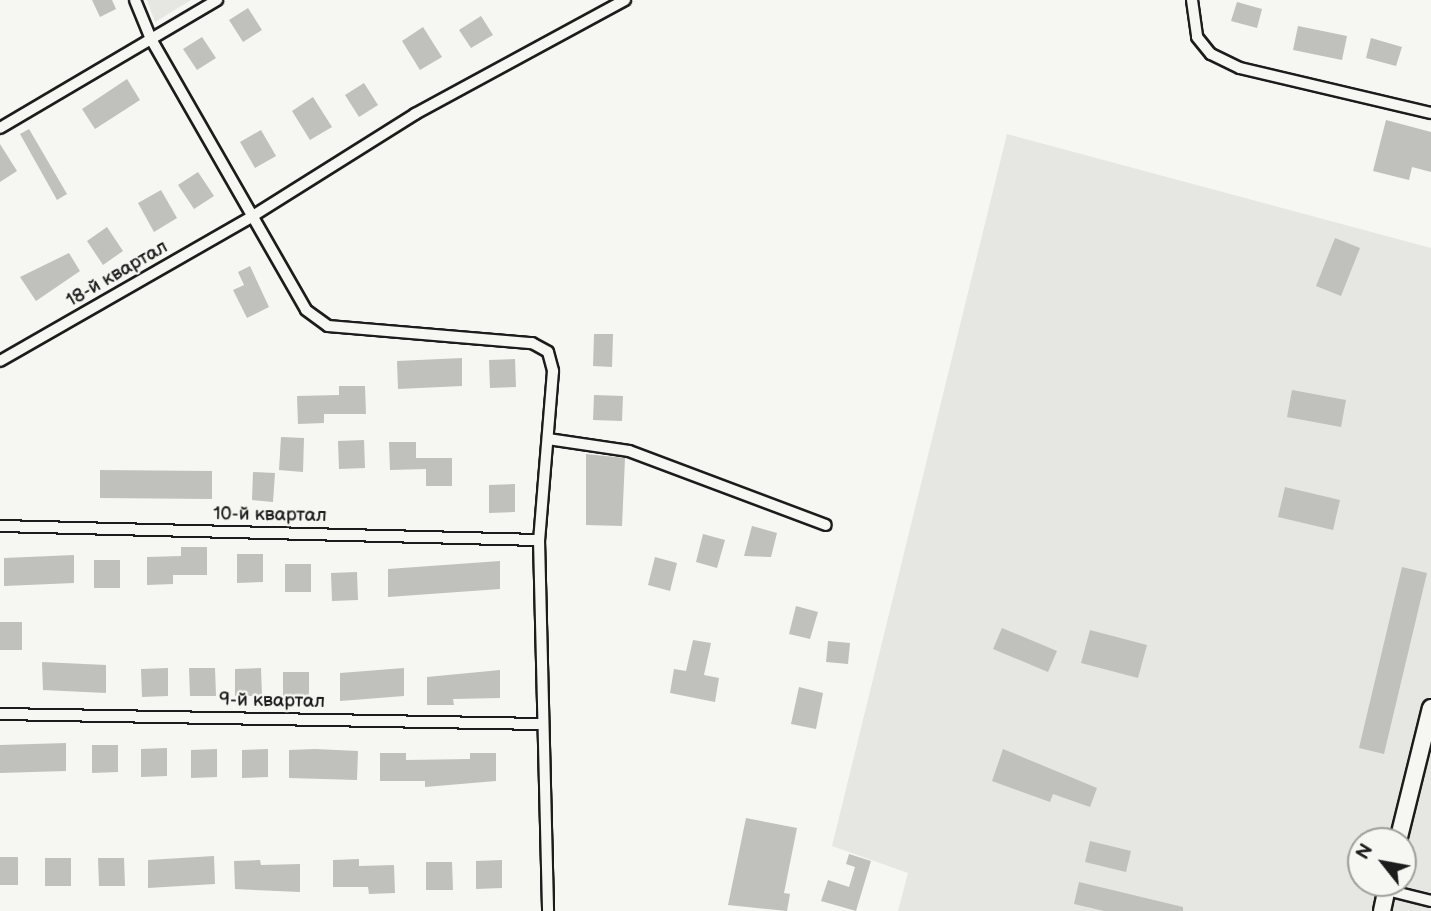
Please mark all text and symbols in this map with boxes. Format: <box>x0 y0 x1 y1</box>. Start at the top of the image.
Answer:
street label: 18-й квартал <box>62 236 172 312</box>
street label: 10-й квартал <box>213 503 327 527</box>
street label: 9-й квартал <box>219 689 325 713</box>
north arrow <box>1347 827 1417 897</box>
text: N <box>1352 840 1379 864</box>

